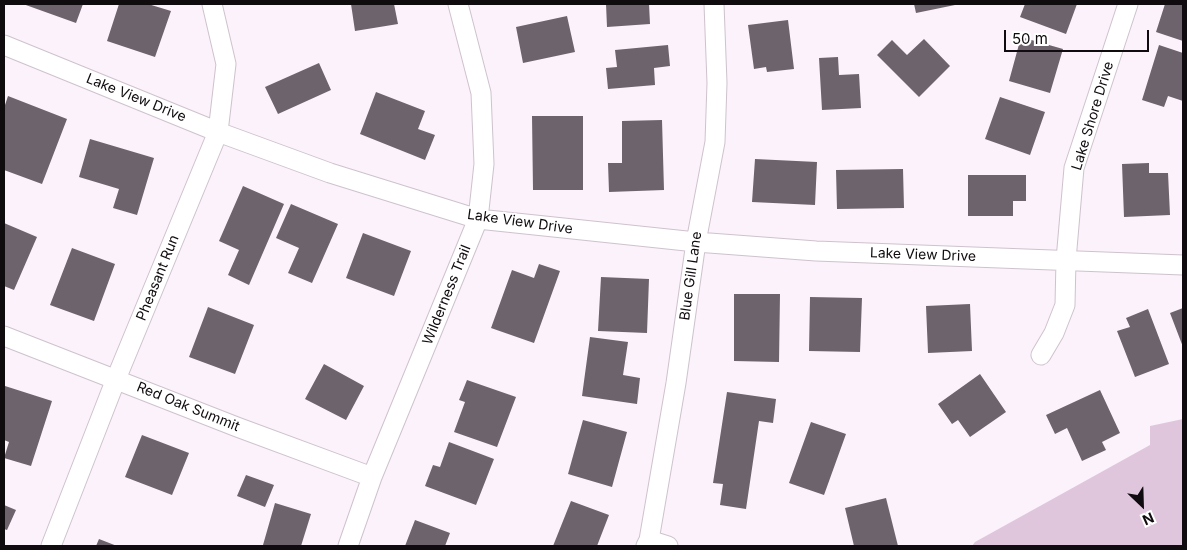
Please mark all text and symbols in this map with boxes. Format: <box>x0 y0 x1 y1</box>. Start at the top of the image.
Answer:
scale bar <box>1007 20 1152 52</box>
text: 50 m <box>1012 29 1048 48</box>
street label: Lake Shore Drive <box>1068 60 1118 172</box>
street label: Lake View Drive <box>84 70 188 126</box>
street label: Lake View Drive <box>466 206 574 238</box>
street label: Blue Gill Lane <box>676 230 706 322</box>
street label: Pheasant Run <box>133 233 183 323</box>
street label: Wilderness Trail <box>419 243 475 347</box>
street label: Lake View Drive <box>870 245 976 265</box>
street label: Red Oak Summit <box>134 379 242 435</box>
north arrow <box>1117 480 1167 530</box>
text: N <box>1140 509 1157 529</box>

